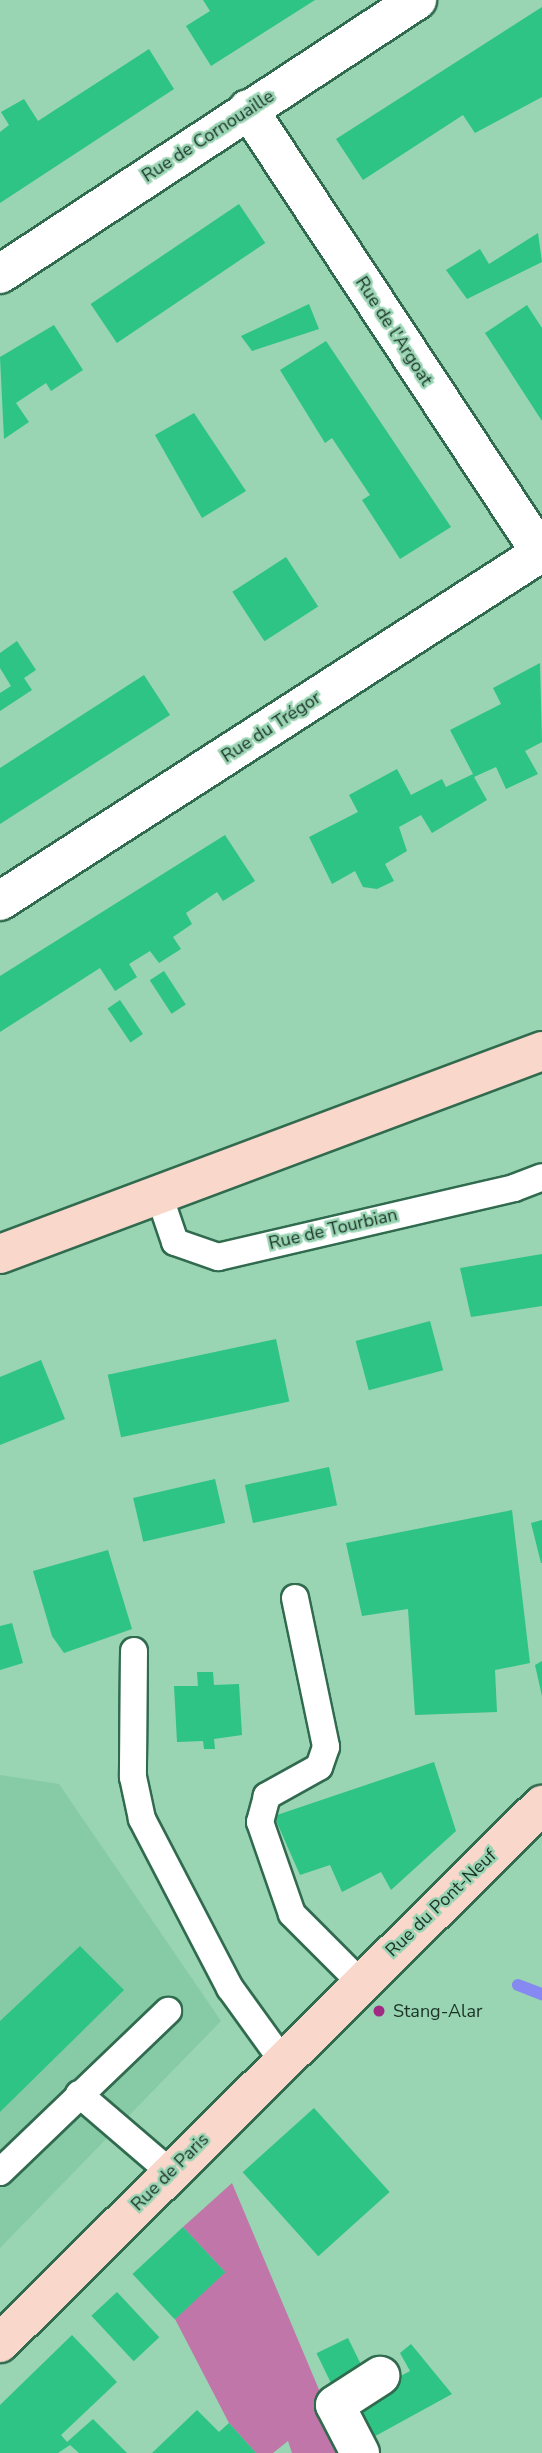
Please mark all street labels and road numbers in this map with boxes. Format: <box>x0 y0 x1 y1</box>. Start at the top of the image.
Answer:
street label: Rue de Cornouaille <box>138 85 278 187</box>
street label: Rue de l'Argoat <box>351 272 437 390</box>
street label: Rue du Trégor <box>217 687 325 767</box>
street label: Rue de Tourbian <box>267 1204 399 1254</box>
street label: Rue du Pont-Neuf <box>381 1845 501 1961</box>
street label: Rue de Paris <box>127 2129 213 2215</box>

